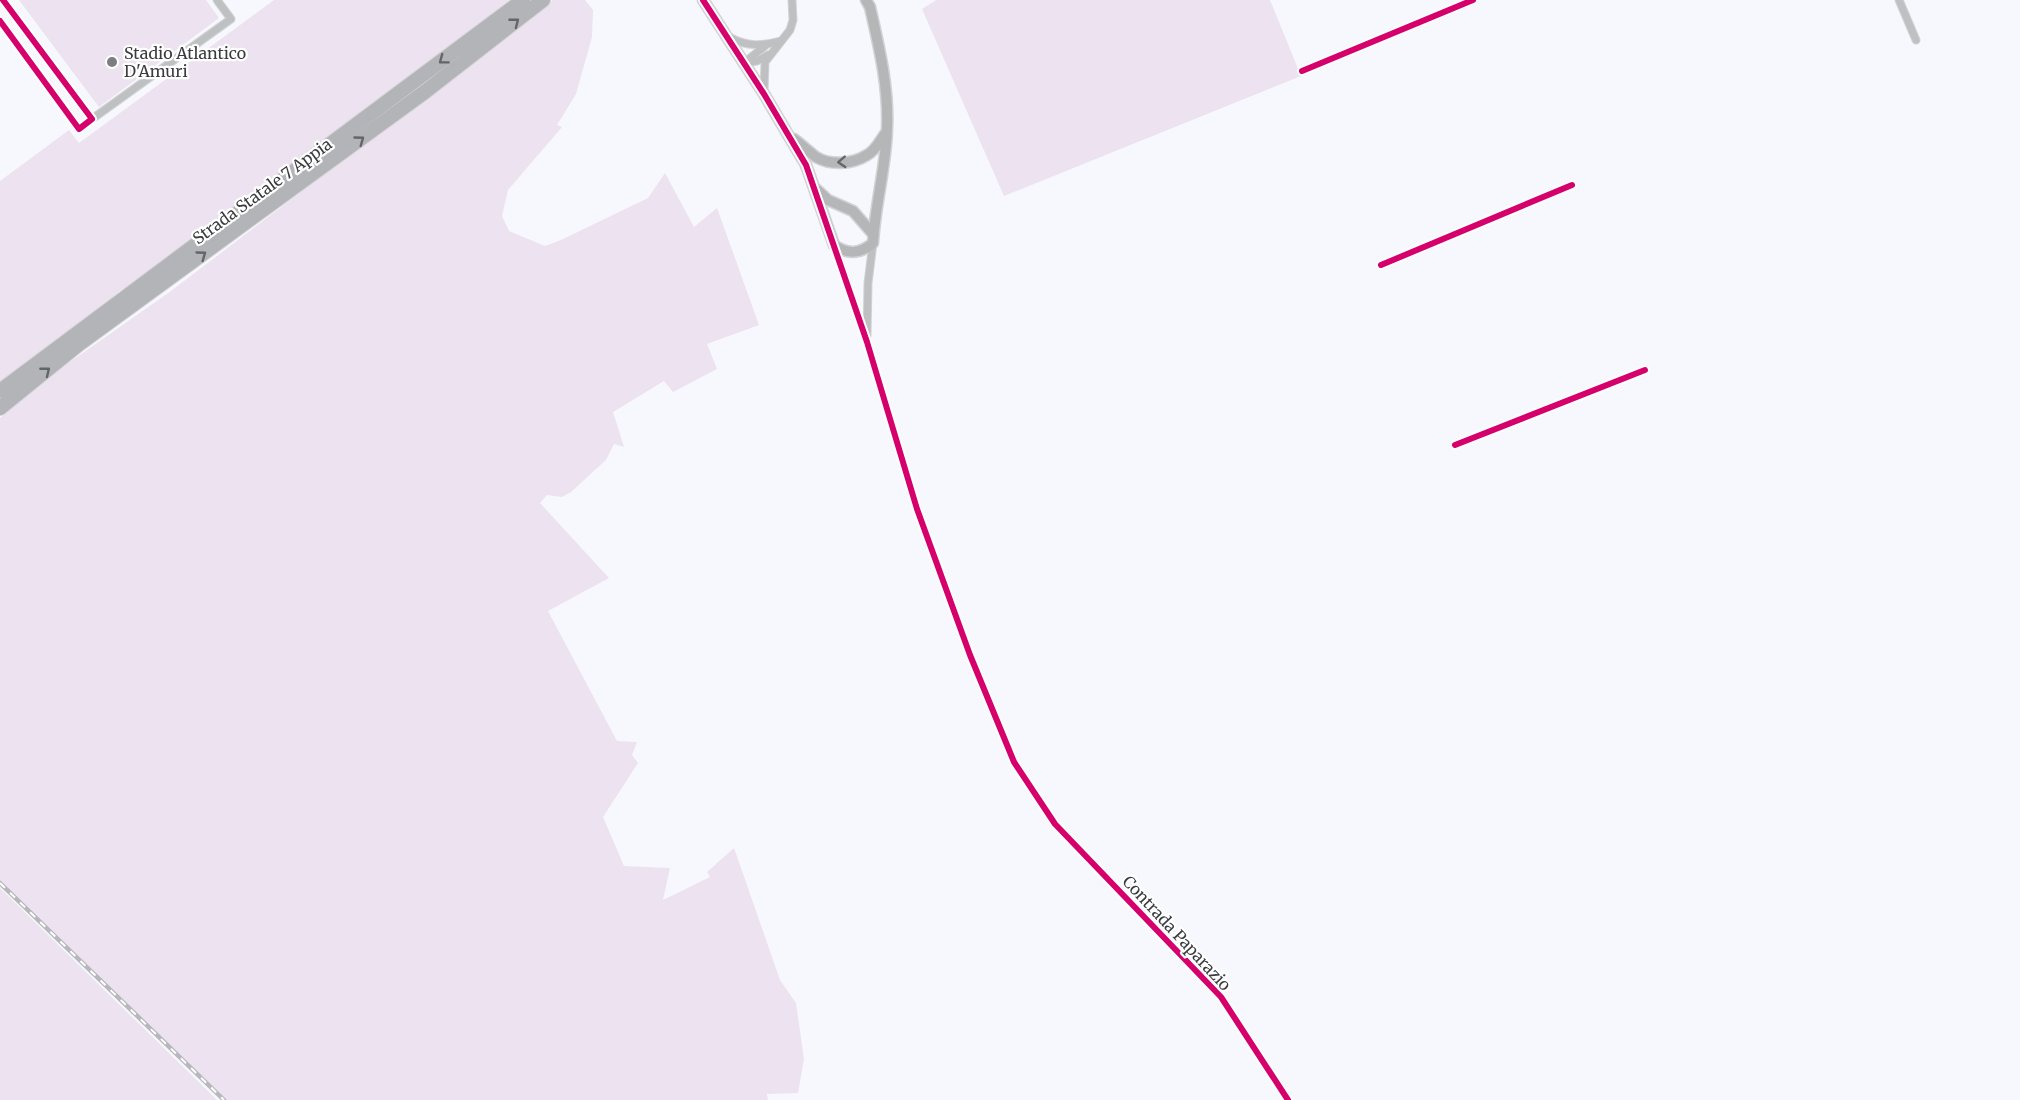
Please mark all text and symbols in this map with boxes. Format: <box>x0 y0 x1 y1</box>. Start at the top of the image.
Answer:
one-way arrow <box>508 18 519 29</box>
place label: Stadio Atlantico D'Amuri <box>124 43 246 81</box>
one-way arrow <box>438 53 449 64</box>
marker: Stadio Atlantico D'Amuri <box>105 55 119 69</box>
street label: Strada Statale 7 Appia <box>188 134 336 248</box>
one-way arrow <box>353 136 364 147</box>
one-way arrow <box>837 155 846 168</box>
one-way arrow <box>196 251 207 262</box>
one-way arrow <box>39 368 50 379</box>
street label: Contrada Paparazio <box>1119 871 1235 995</box>

